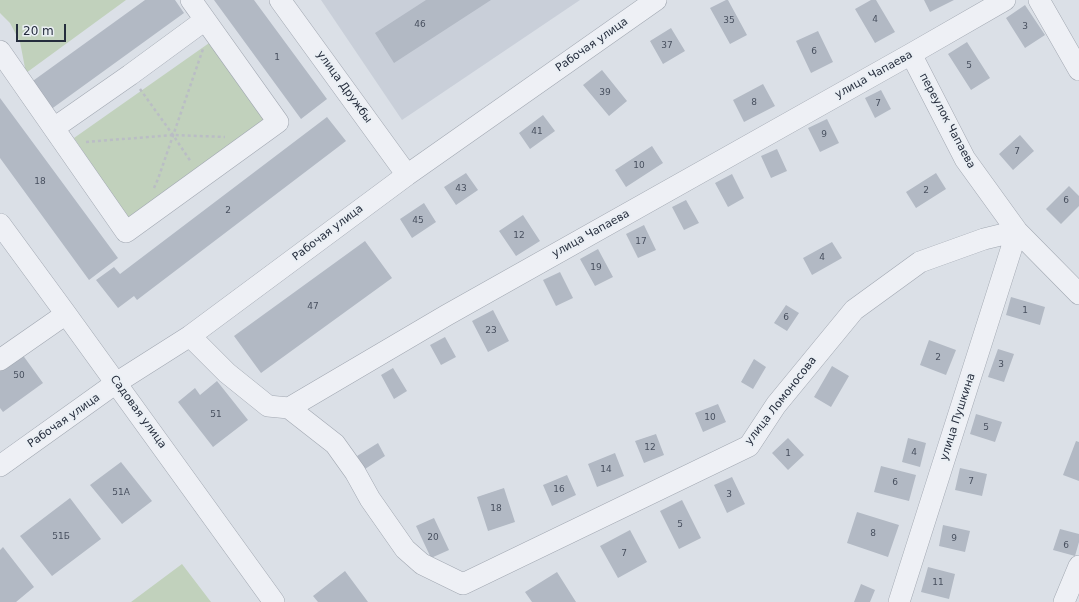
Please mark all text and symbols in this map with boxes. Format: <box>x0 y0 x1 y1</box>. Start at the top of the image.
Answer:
street label: Рабочая улица <box>553 15 631 75</box>
house number: 4 <box>872 15 878 25</box>
scale bar <box>18 16 68 42</box>
house number: 35 <box>723 16 735 26</box>
house number: 46 <box>414 20 426 30</box>
house number: 3 <box>1022 22 1028 32</box>
text: 20 m <box>23 24 54 38</box>
house number: 37 <box>661 41 673 51</box>
house number: 6 <box>811 47 817 57</box>
street label: улица Дружбы <box>313 48 375 126</box>
street label: улица Чапаева <box>833 48 915 102</box>
house number: 1 <box>274 53 280 63</box>
house number: 5 <box>966 61 972 71</box>
street label: переулок Чапаева <box>916 71 978 171</box>
house number: 39 <box>599 88 611 98</box>
house number: 8 <box>751 98 757 108</box>
house number: 7 <box>875 99 881 109</box>
house number: 41 <box>531 127 543 137</box>
house number: 9 <box>821 130 827 140</box>
house number: 7 <box>1014 147 1020 157</box>
house number: 10 <box>633 161 645 171</box>
house number: 18 <box>34 177 46 187</box>
house number: 43 <box>455 184 467 194</box>
house number: 2 <box>923 186 929 196</box>
house number: 6 <box>1063 196 1069 206</box>
street label: Рабочая улица <box>290 202 366 264</box>
house number: 2 <box>225 206 231 216</box>
street label: улица Чапаева <box>550 207 632 261</box>
house number: 45 <box>412 216 424 226</box>
house number: 12 <box>513 231 525 241</box>
house number: 17 <box>635 237 647 247</box>
house number: 4 <box>819 253 825 263</box>
house number: 19 <box>590 263 602 273</box>
house number: 47 <box>307 302 319 312</box>
house number: 1 <box>1022 306 1028 316</box>
house number: 6 <box>783 313 789 323</box>
house number: 23 <box>485 326 497 336</box>
house number: 2 <box>935 353 941 363</box>
street label: улица Ломоносова <box>742 354 820 448</box>
house number: 3 <box>998 360 1004 370</box>
house number: 50 <box>13 371 25 381</box>
street label: улица Пушкина <box>938 372 978 462</box>
street label: Садовая улица <box>107 373 169 451</box>
street label: Рабочая улица <box>25 391 103 451</box>
house number: 51 <box>210 410 222 420</box>
house number: 10 <box>704 413 716 423</box>
house number: 5 <box>983 423 989 433</box>
house number: 12 <box>644 443 656 453</box>
house number: 4 <box>911 448 917 458</box>
house number: 1 <box>785 449 791 459</box>
house number: 14 <box>600 465 612 475</box>
house number: 7 <box>968 477 974 487</box>
house number: 6 <box>892 478 898 488</box>
house number: 16 <box>553 485 565 495</box>
house number: 51А <box>112 488 130 498</box>
house number: 3 <box>726 490 732 500</box>
house number: 18 <box>490 504 502 514</box>
house number: 5 <box>677 520 683 530</box>
house number: 8 <box>870 529 876 539</box>
house number: 51Б <box>52 532 70 542</box>
house number: 20 <box>427 533 439 543</box>
house number: 9 <box>951 534 957 544</box>
house number: 6 <box>1063 541 1069 551</box>
house number: 7 <box>621 549 627 559</box>
house number: 11 <box>932 578 944 588</box>

